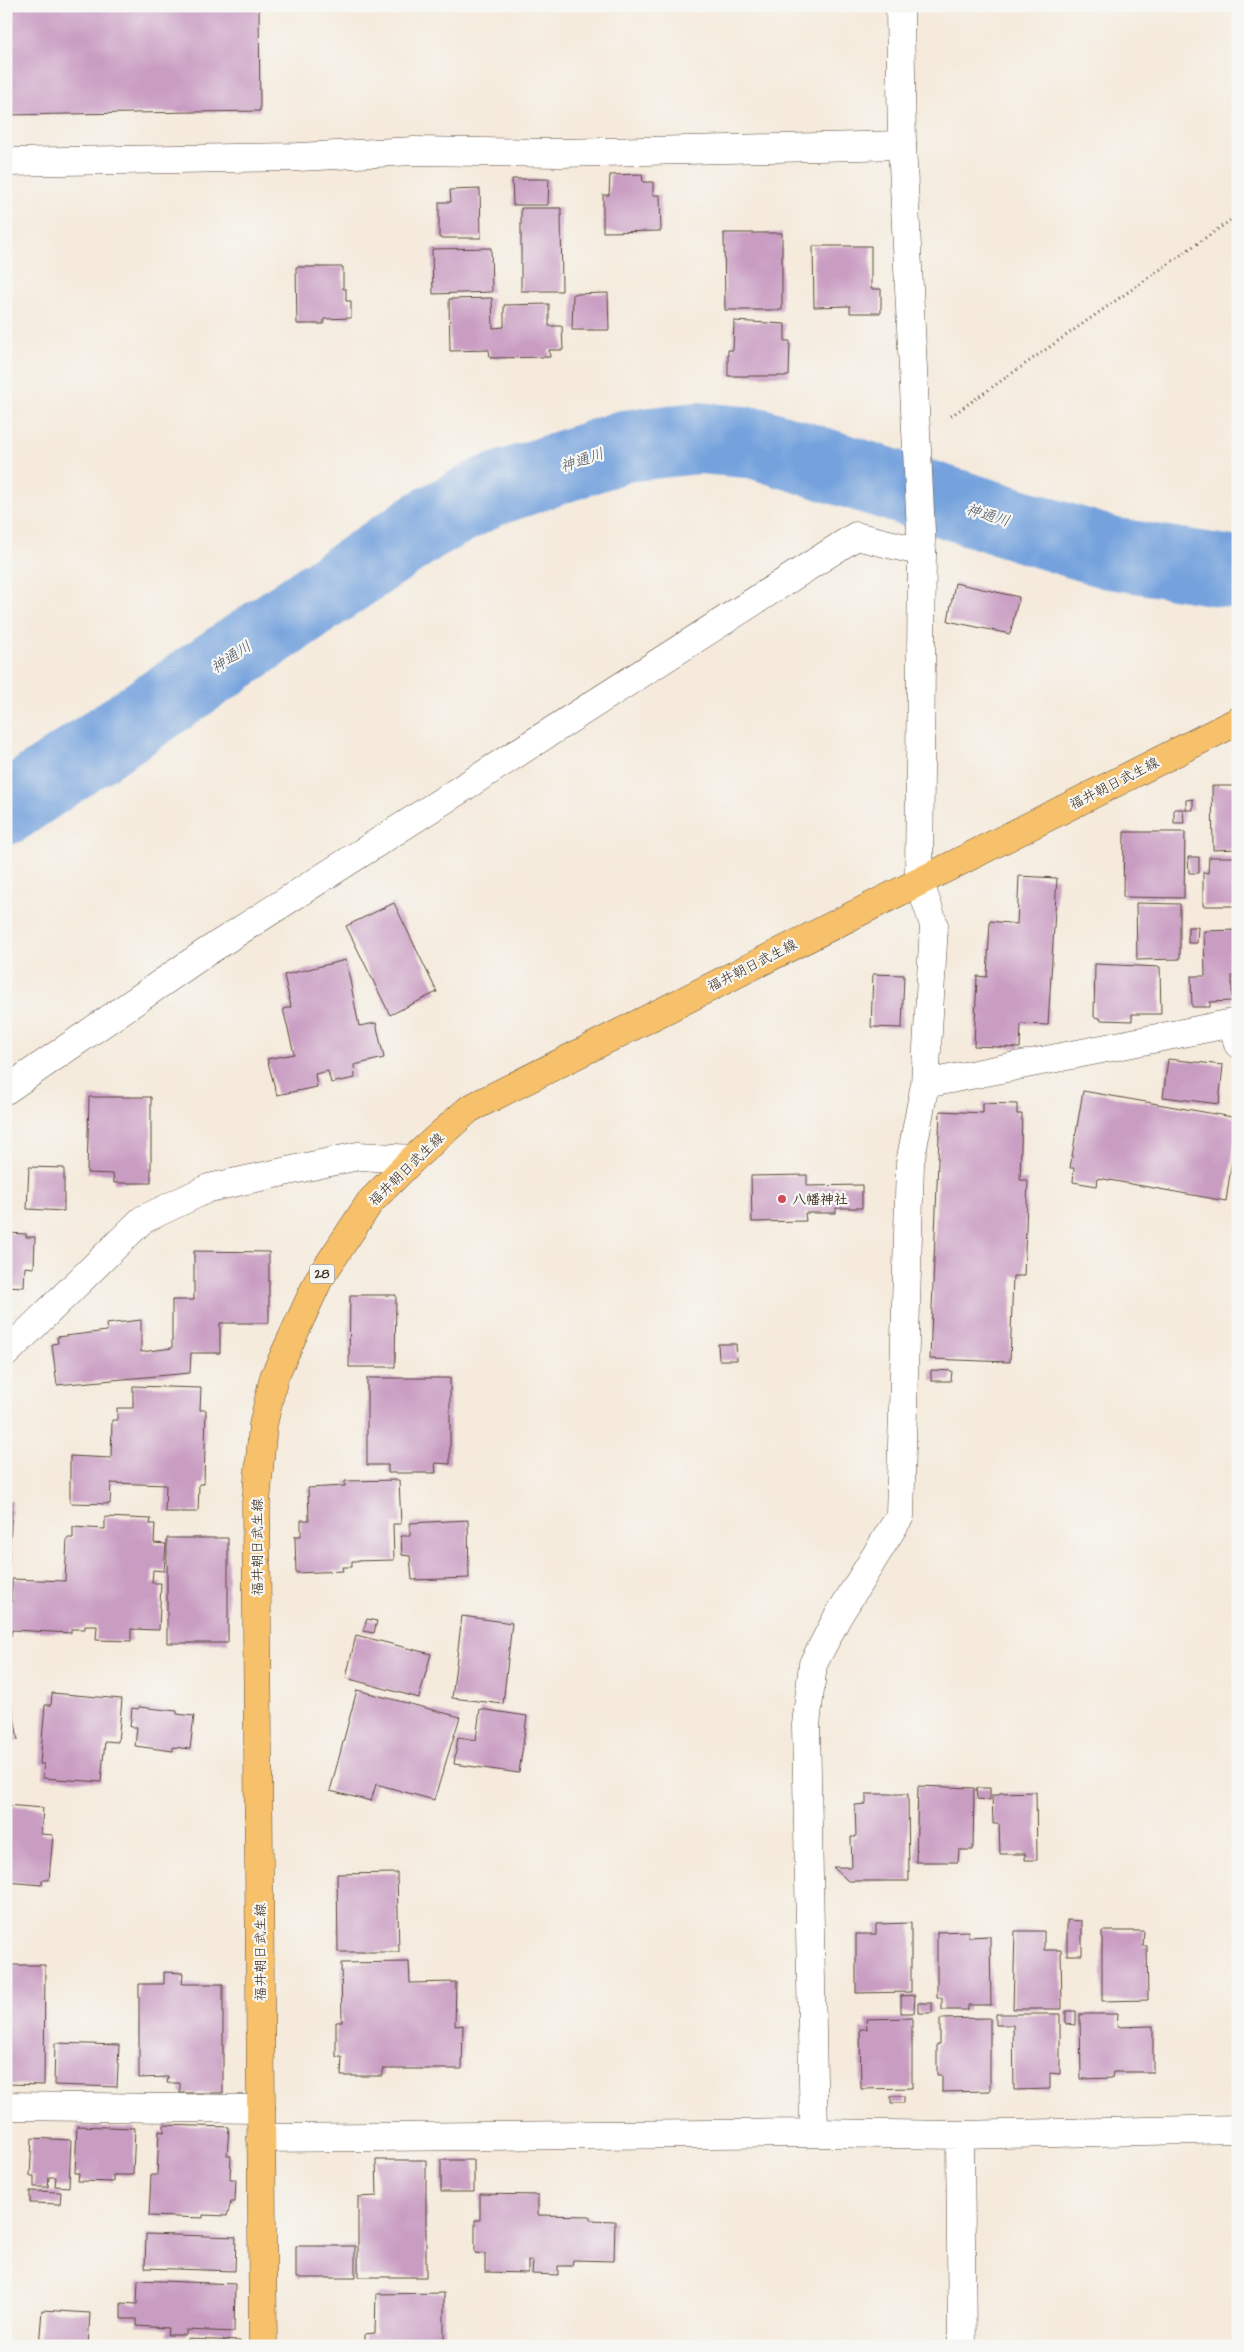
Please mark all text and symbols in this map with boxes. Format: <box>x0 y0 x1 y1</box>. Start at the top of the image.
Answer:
water label: 神通川 <box>557 443 607 478</box>
water label: 神通川 <box>963 499 1012 532</box>
water label: 神通川 <box>207 636 256 679</box>
street label: 福井朝日武生線 <box>1066 753 1163 815</box>
street label: 福井朝日武生線 <box>704 935 801 997</box>
street label: 福井朝日武生線 <box>365 1128 449 1211</box>
place label: 八幡神社 <box>792 1190 848 1210</box>
marker: 八幡神社 <box>776 1193 788 1205</box>
road number: 28 <box>310 1264 334 1284</box>
street label: 福井朝日武生線 <box>248 1498 268 1596</box>
street label: 福井朝日武生線 <box>251 1903 271 2001</box>

